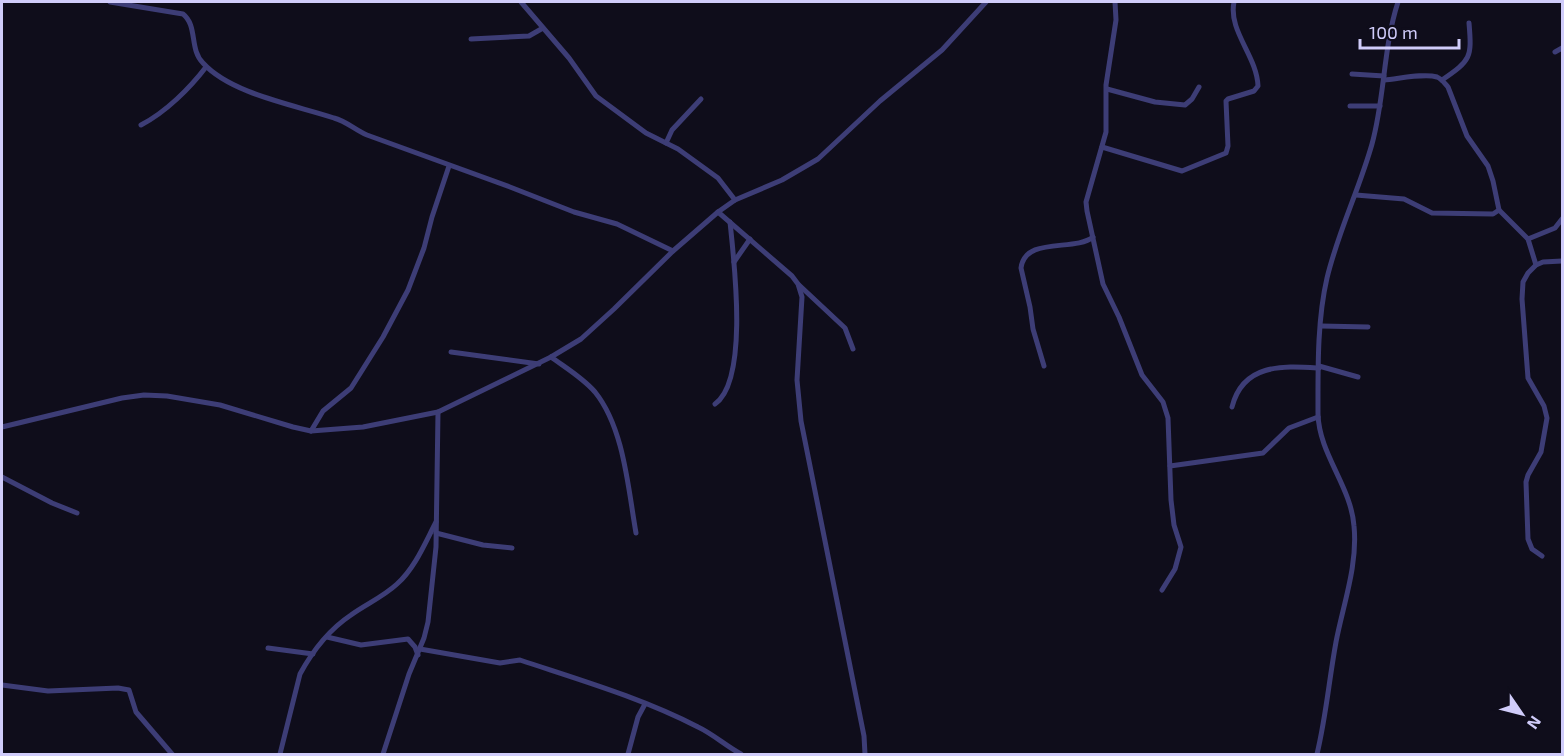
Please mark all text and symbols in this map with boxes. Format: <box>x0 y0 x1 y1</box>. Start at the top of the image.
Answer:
scale bar <box>1360 12 1459 50</box>
text: 100 m <box>1369 21 1418 43</box>
north arrow <box>1492 684 1552 744</box>
text: N <box>1524 713 1546 733</box>

